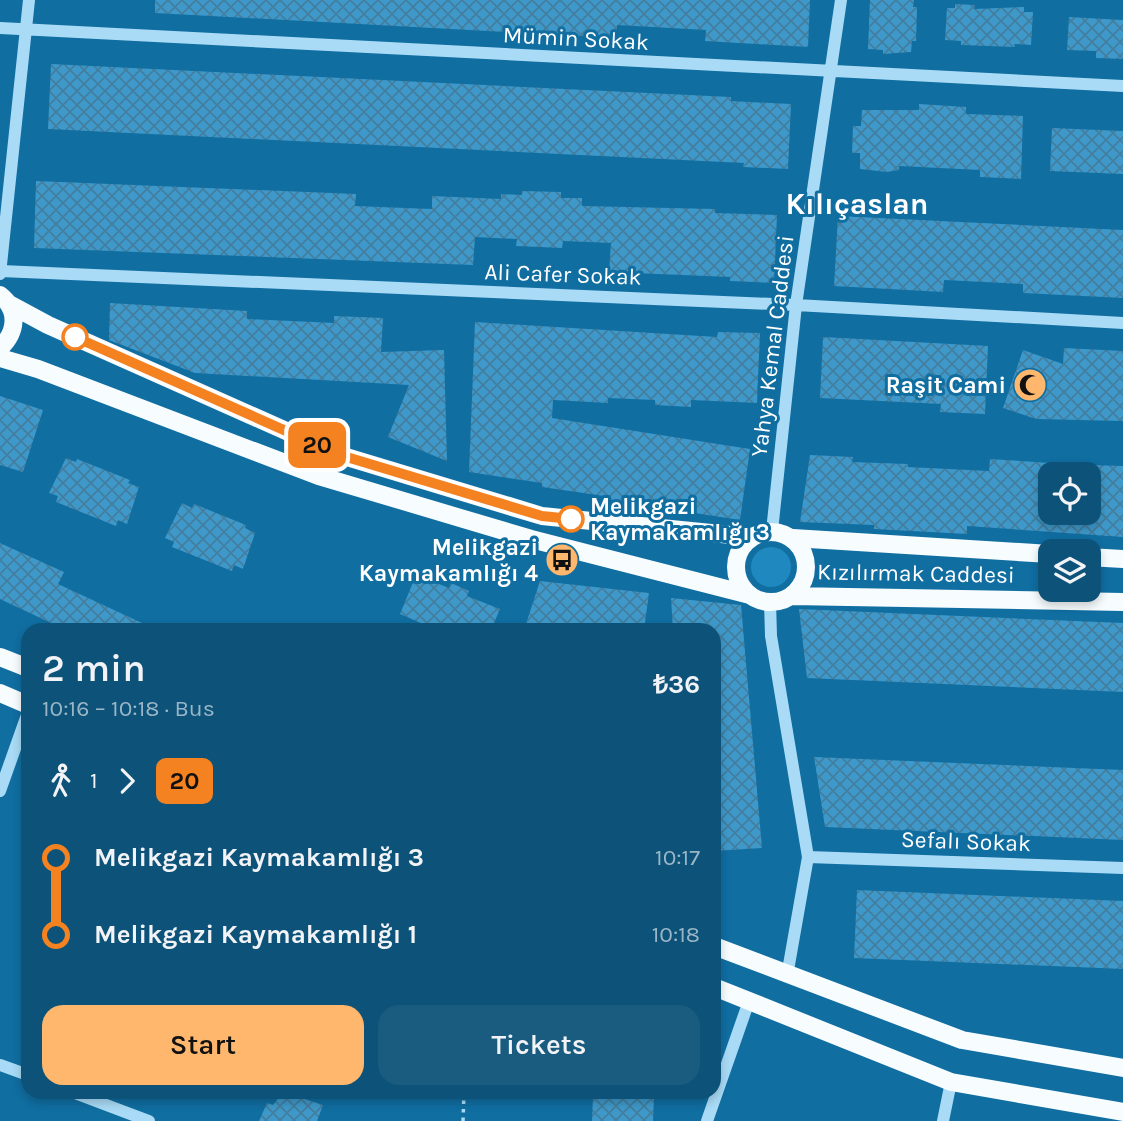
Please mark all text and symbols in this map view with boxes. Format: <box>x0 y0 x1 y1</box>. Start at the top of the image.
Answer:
street label: Mümin Sokak <box>502 21 650 56</box>
district label: Kılıçaslan <box>785 186 929 222</box>
street label: Yahya Kemal Caddesi <box>745 234 799 458</box>
street label: Ali Cafer Sokak <box>484 258 642 291</box>
unlabelled marker <box>62 324 88 350</box>
mosque icon: Raşit Cami <box>1011 366 1049 404</box>
place label: Raşit Cami <box>886 372 1006 399</box>
line badge: 20 <box>286 422 348 468</box>
text: 20 <box>302 431 332 459</box>
map controls <box>1038 462 1101 602</box>
button: locate <box>1038 462 1101 525</box>
place label: Melikgazi Kaymakamlığı 3 <box>590 493 770 546</box>
marker: Melikgazi Kaymakamlığı 3 <box>558 506 584 532</box>
place label: Melikgazi Kaymakamlığı 4 <box>359 534 538 587</box>
button: layers <box>1038 539 1101 602</box>
bus stop icon: Melikgazi Kaymakamlığı 4 <box>543 541 581 579</box>
street label: Kızılırmak Caddesi <box>817 558 1015 589</box>
text: 2 min <box>42 646 146 691</box>
text: ₺36 <box>653 669 700 700</box>
text: 10:16 – 10:18 · Bus <box>42 695 215 722</box>
icon: walk <box>42 762 80 800</box>
icon: forward <box>108 762 146 800</box>
text: 1 <box>90 767 98 794</box>
text: 20 <box>170 767 199 795</box>
street label: Sefalı Sokak <box>901 826 1031 857</box>
text: Melikgazi Kaymakamlığı 3 <box>94 842 424 873</box>
text: 10:17 <box>655 844 700 871</box>
text: Melikgazi Kaymakamlığı 1 <box>94 919 417 950</box>
text: 10:18 <box>652 921 700 948</box>
button: Start <box>42 1005 364 1085</box>
button: Tickets <box>378 1005 700 1085</box>

